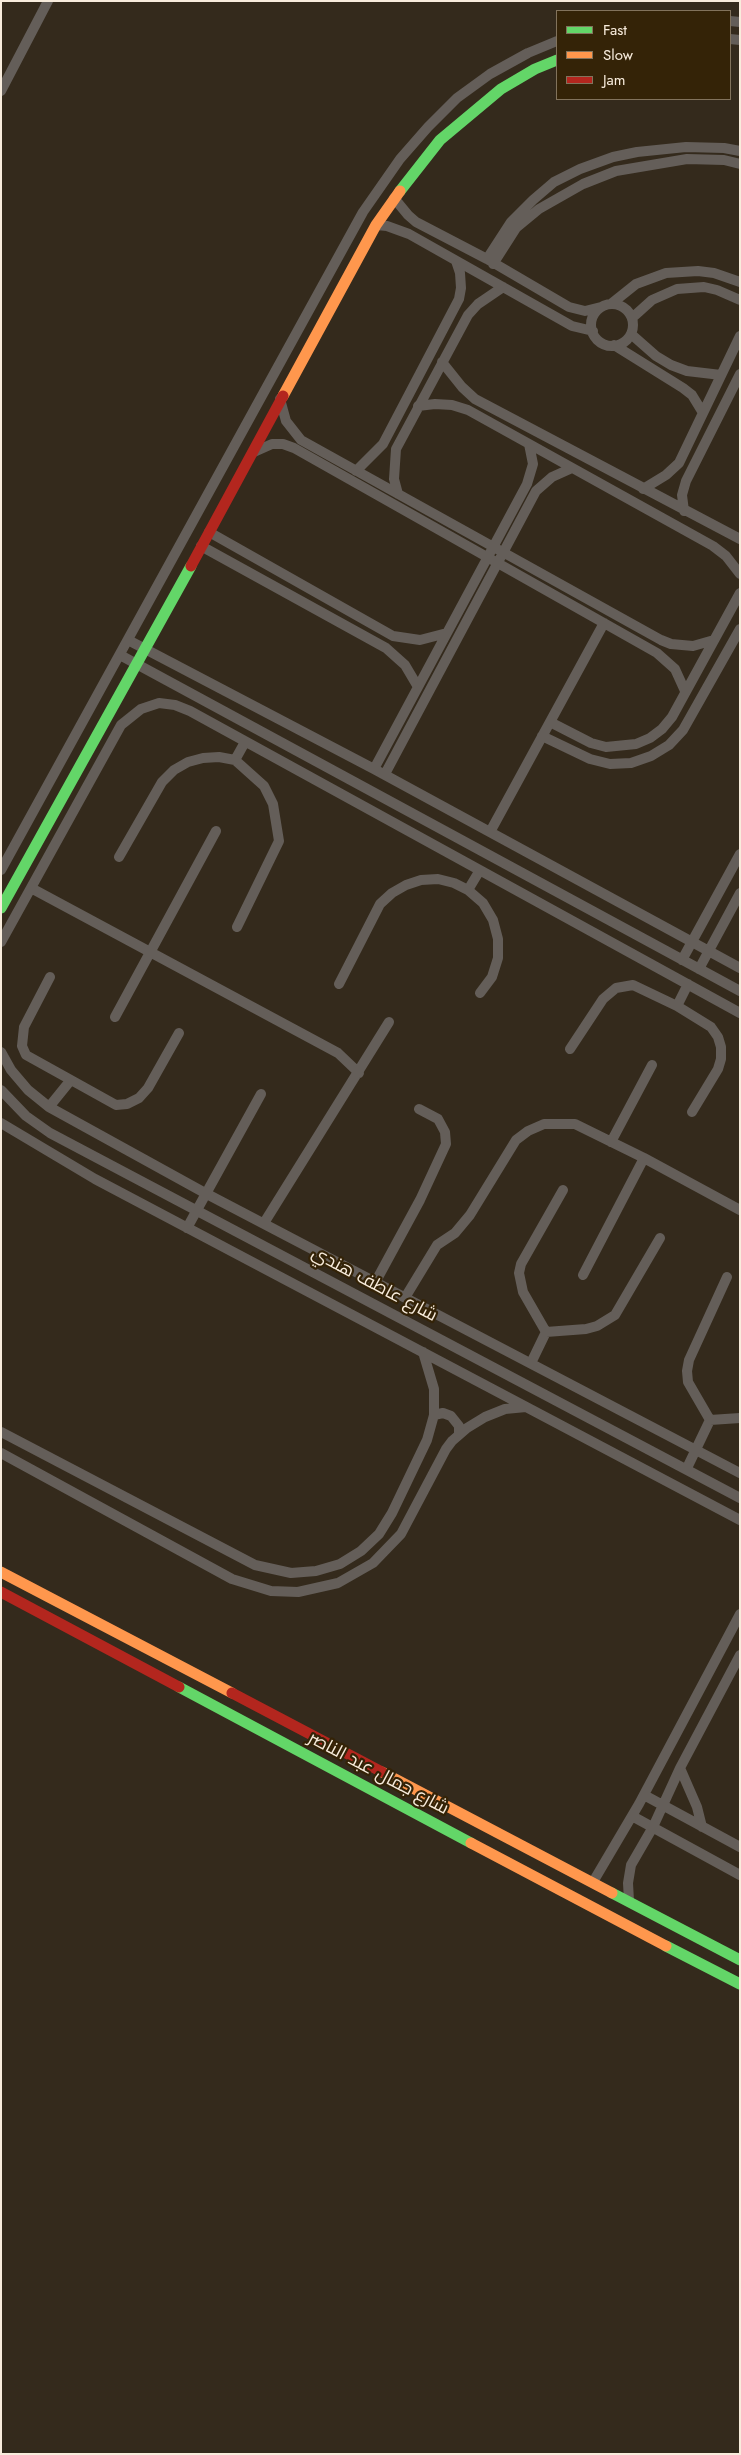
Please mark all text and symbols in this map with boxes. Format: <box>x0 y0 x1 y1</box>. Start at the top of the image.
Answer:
legend <box>556 10 731 100</box>
text: Fast <box>603 19 627 41</box>
text: Slow <box>603 44 633 66</box>
text: Jam <box>603 69 626 91</box>
street label: شارع عاطف هندي <box>307 1243 441 1327</box>
street label: شارع جمال عبد الناصر <box>304 1728 452 1820</box>

